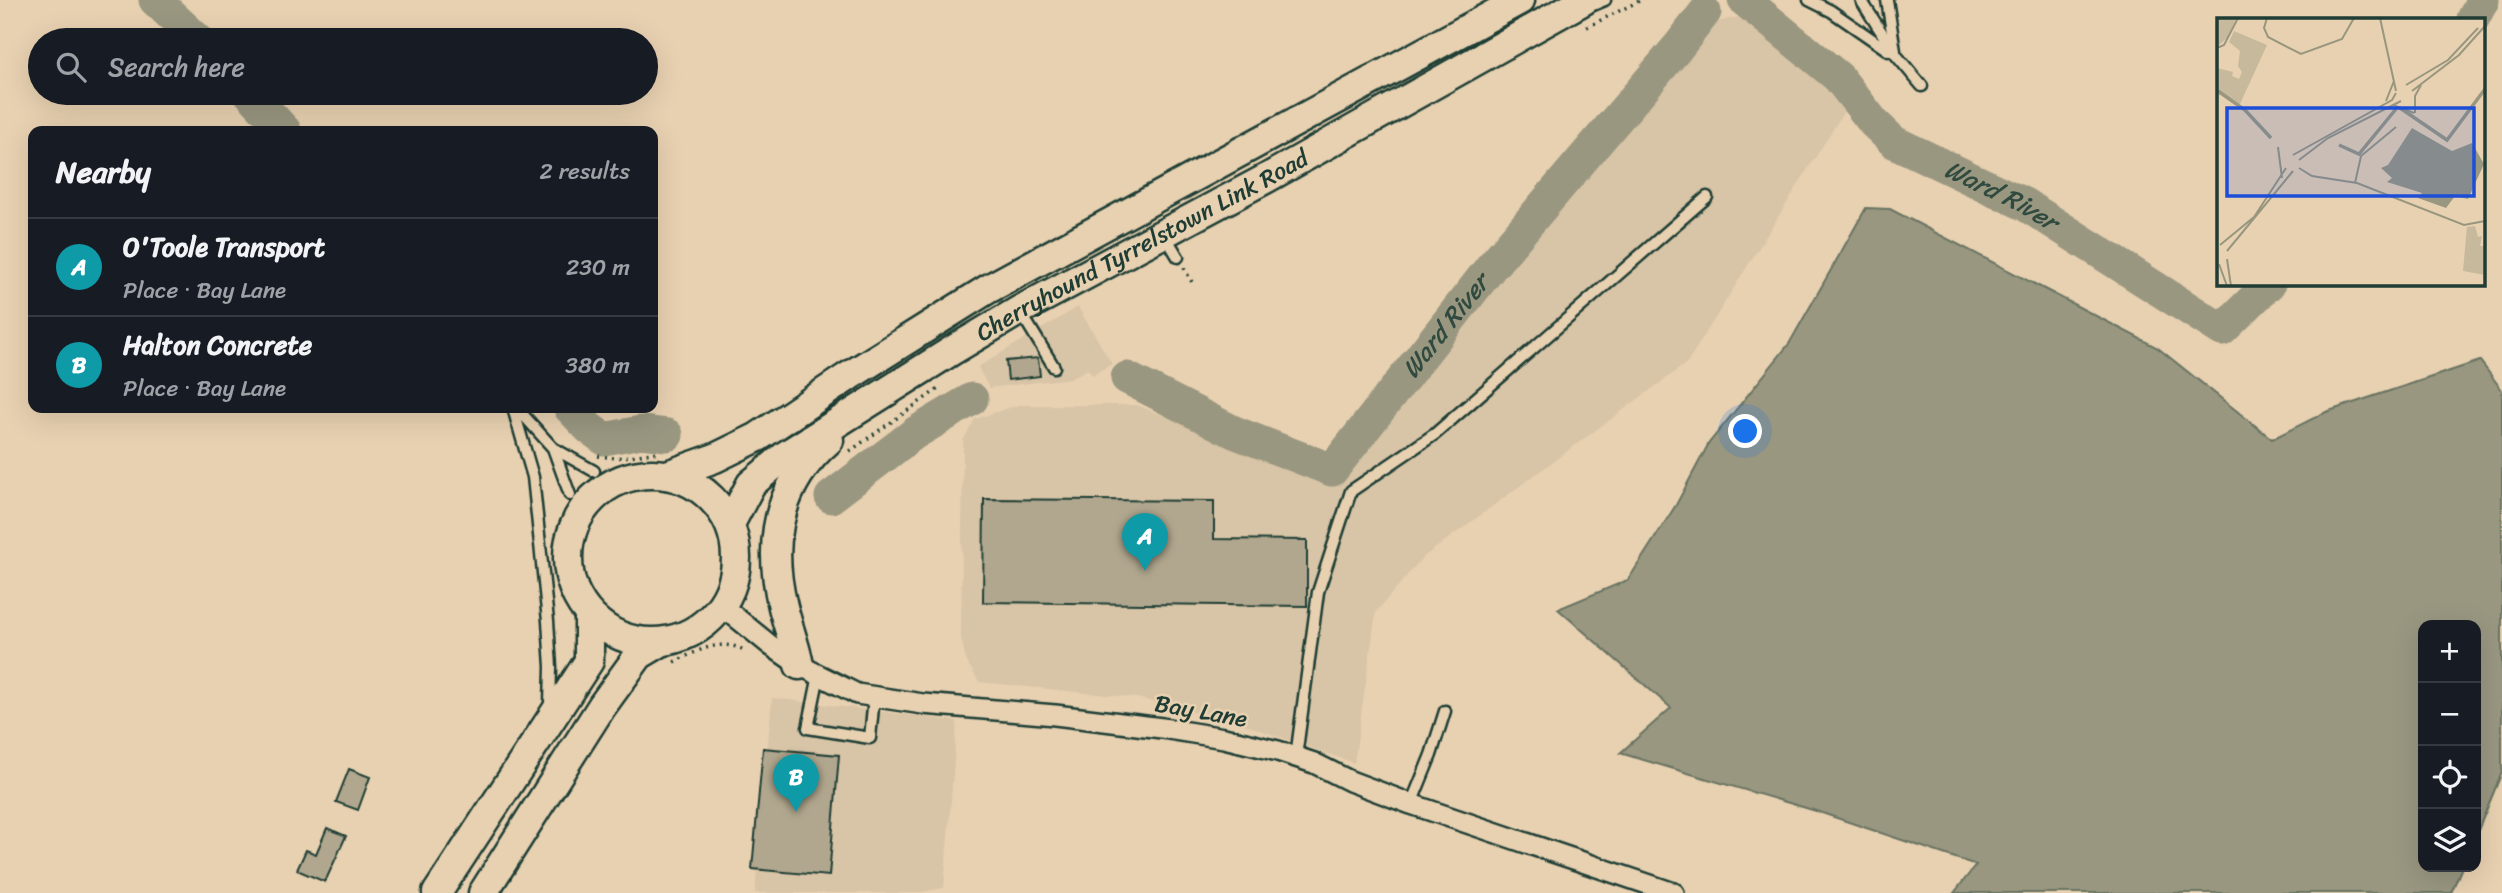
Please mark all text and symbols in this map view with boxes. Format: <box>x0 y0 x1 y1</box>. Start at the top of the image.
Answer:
inset map <box>2217 18 2484 285</box>
search box <box>28 28 658 105</box>
text: Search here <box>108 44 245 90</box>
icon: search <box>52 48 90 86</box>
street label: Cherryhound Tyrrelstown Link Road <box>967 137 1318 353</box>
text: Nearby <box>56 145 151 199</box>
water label: Ward River <box>1937 146 2071 245</box>
text: 2 results <box>539 151 630 192</box>
text: O'Toole Transport <box>123 224 325 270</box>
text: A <box>71 247 87 288</box>
text: 230 m <box>566 247 630 288</box>
water label: Ward River <box>1389 260 1503 388</box>
text: Place · Bay Lane <box>123 270 286 311</box>
text: Halton Concrete <box>123 322 312 368</box>
text: B <box>72 345 86 386</box>
text: 380 m <box>565 345 630 386</box>
text: Place · Bay Lane <box>123 368 286 409</box>
your location <box>1728 414 1762 448</box>
pin: A <box>1122 513 1168 571</box>
map controls <box>2418 620 2481 872</box>
button: + <box>2418 620 2481 683</box>
street label: Bay Lane <box>1151 682 1251 740</box>
button: − <box>2418 683 2481 746</box>
button: locate <box>2418 746 2481 809</box>
pin: B <box>773 754 819 812</box>
button: layers <box>2418 809 2481 872</box>

